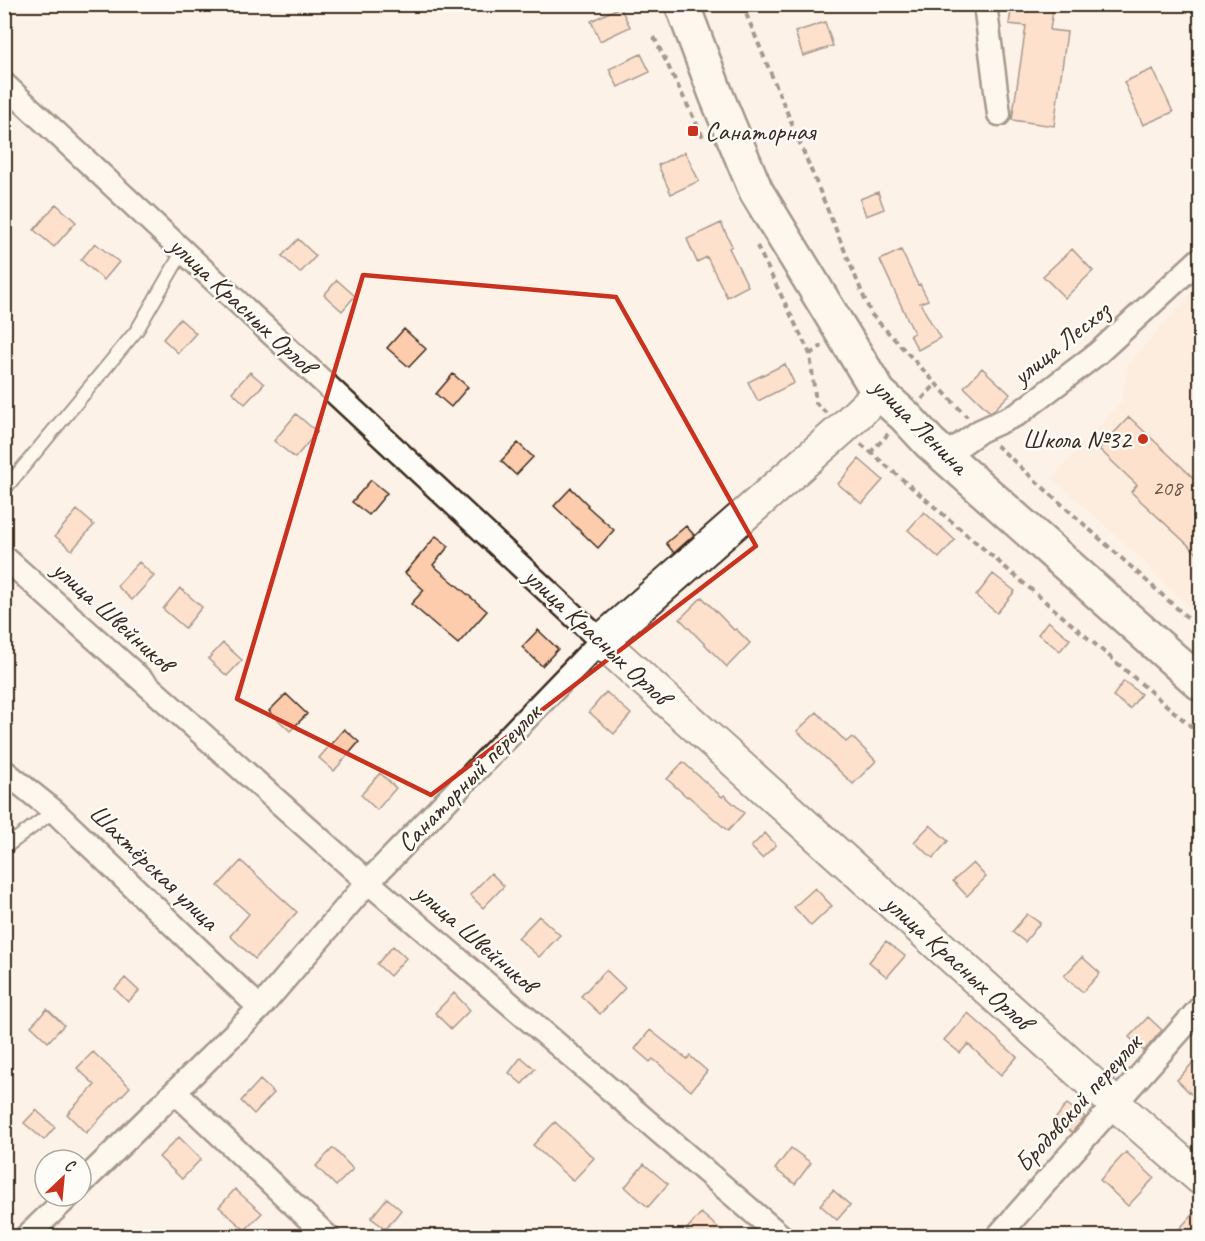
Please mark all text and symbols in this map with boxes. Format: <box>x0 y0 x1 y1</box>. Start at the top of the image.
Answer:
place label: Санаторная <box>705 115 817 148</box>
marker: Санаторная <box>686 124 700 138</box>
street label: улица Красных Орлов <box>161 228 326 385</box>
street label: улица Лесхоз <box>1004 293 1118 393</box>
street label: улица Ленина <box>863 369 977 483</box>
place label: Школа №32 <box>1022 423 1133 456</box>
marker: Школа №32 <box>1136 432 1150 446</box>
house number: 208 <box>1152 474 1184 502</box>
street label: улица Швейников <box>44 552 184 682</box>
street label: улица Красных Орлов <box>516 559 681 716</box>
street label: Санаторный переулок <box>390 695 550 859</box>
street label: Шахтёрская улица <box>82 797 227 938</box>
street label: улица Швейников <box>407 875 548 1003</box>
street label: улица Красных Орлов <box>876 886 1043 1041</box>
street label: Бродовской переулок <box>1007 1025 1150 1179</box>
north arrow <box>33 1148 93 1208</box>
text: С <box>61 1155 79 1177</box>

